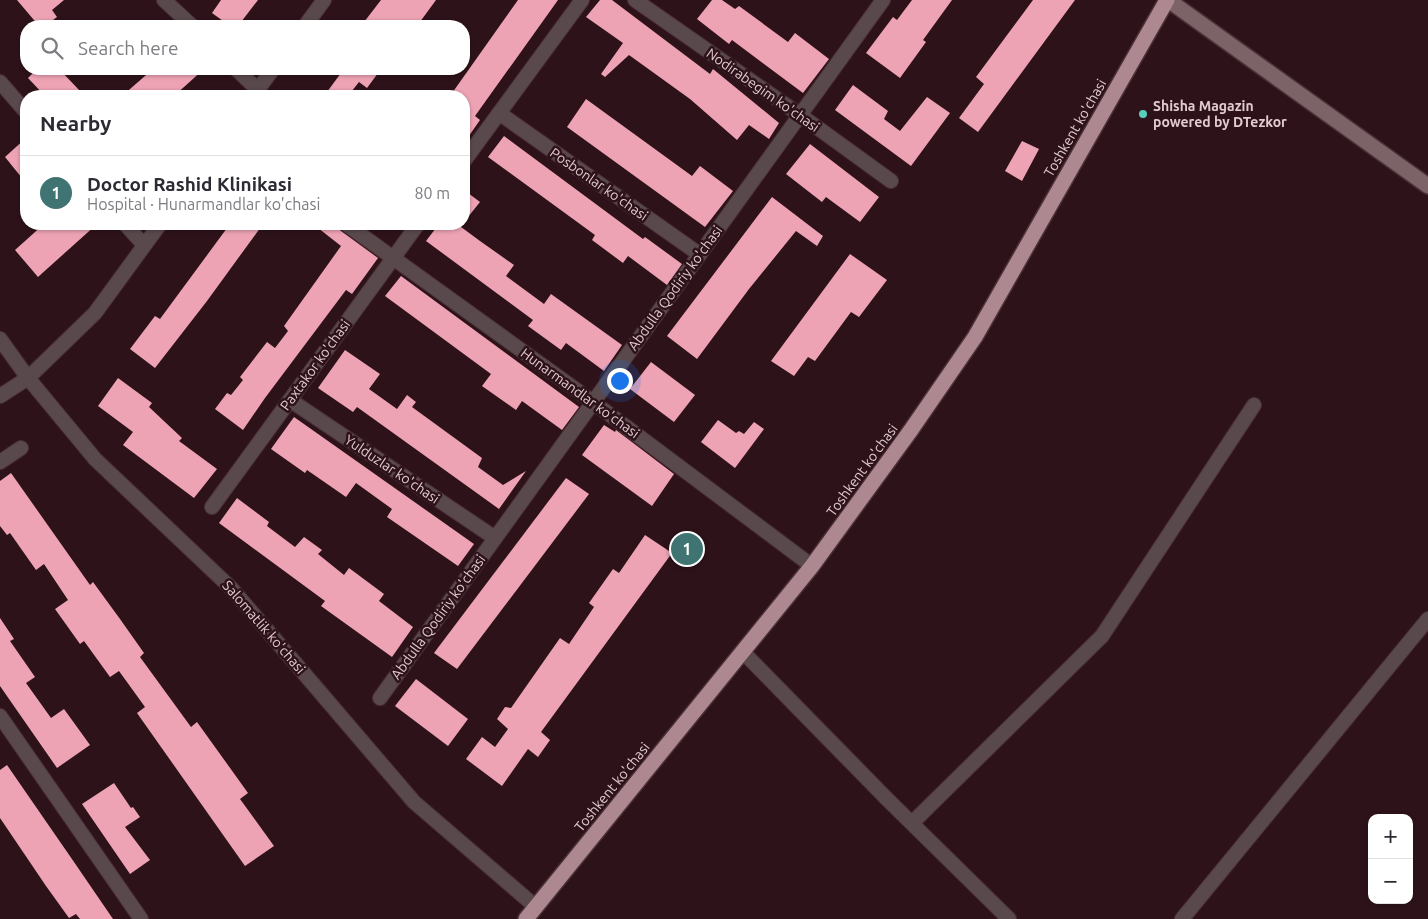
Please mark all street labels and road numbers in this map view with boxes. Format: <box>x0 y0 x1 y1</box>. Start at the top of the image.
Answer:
street label: Nodirabegim ko'chasi <box>703 45 823 135</box>
street label: Toshkent ko'chasi <box>1041 76 1109 180</box>
street label: Posbonlar ko'chasi <box>547 144 651 224</box>
street label: Abdulla Qodiriy ko'chasi <box>625 223 725 353</box>
street label: Paxtakor ko'chasi <box>277 317 353 413</box>
street label: Hunarmandlar ko'chasi <box>518 345 642 441</box>
street label: Toshkent ko'chasi <box>823 421 901 519</box>
street label: Yulduzlar ko'chasi <box>342 431 442 507</box>
street label: Abdulla Qodiriy ko'chasi <box>388 552 488 682</box>
street label: Salomatlik ko'chasi <box>219 577 309 677</box>
street label: Toshkent ko'chasi <box>571 739 653 835</box>

